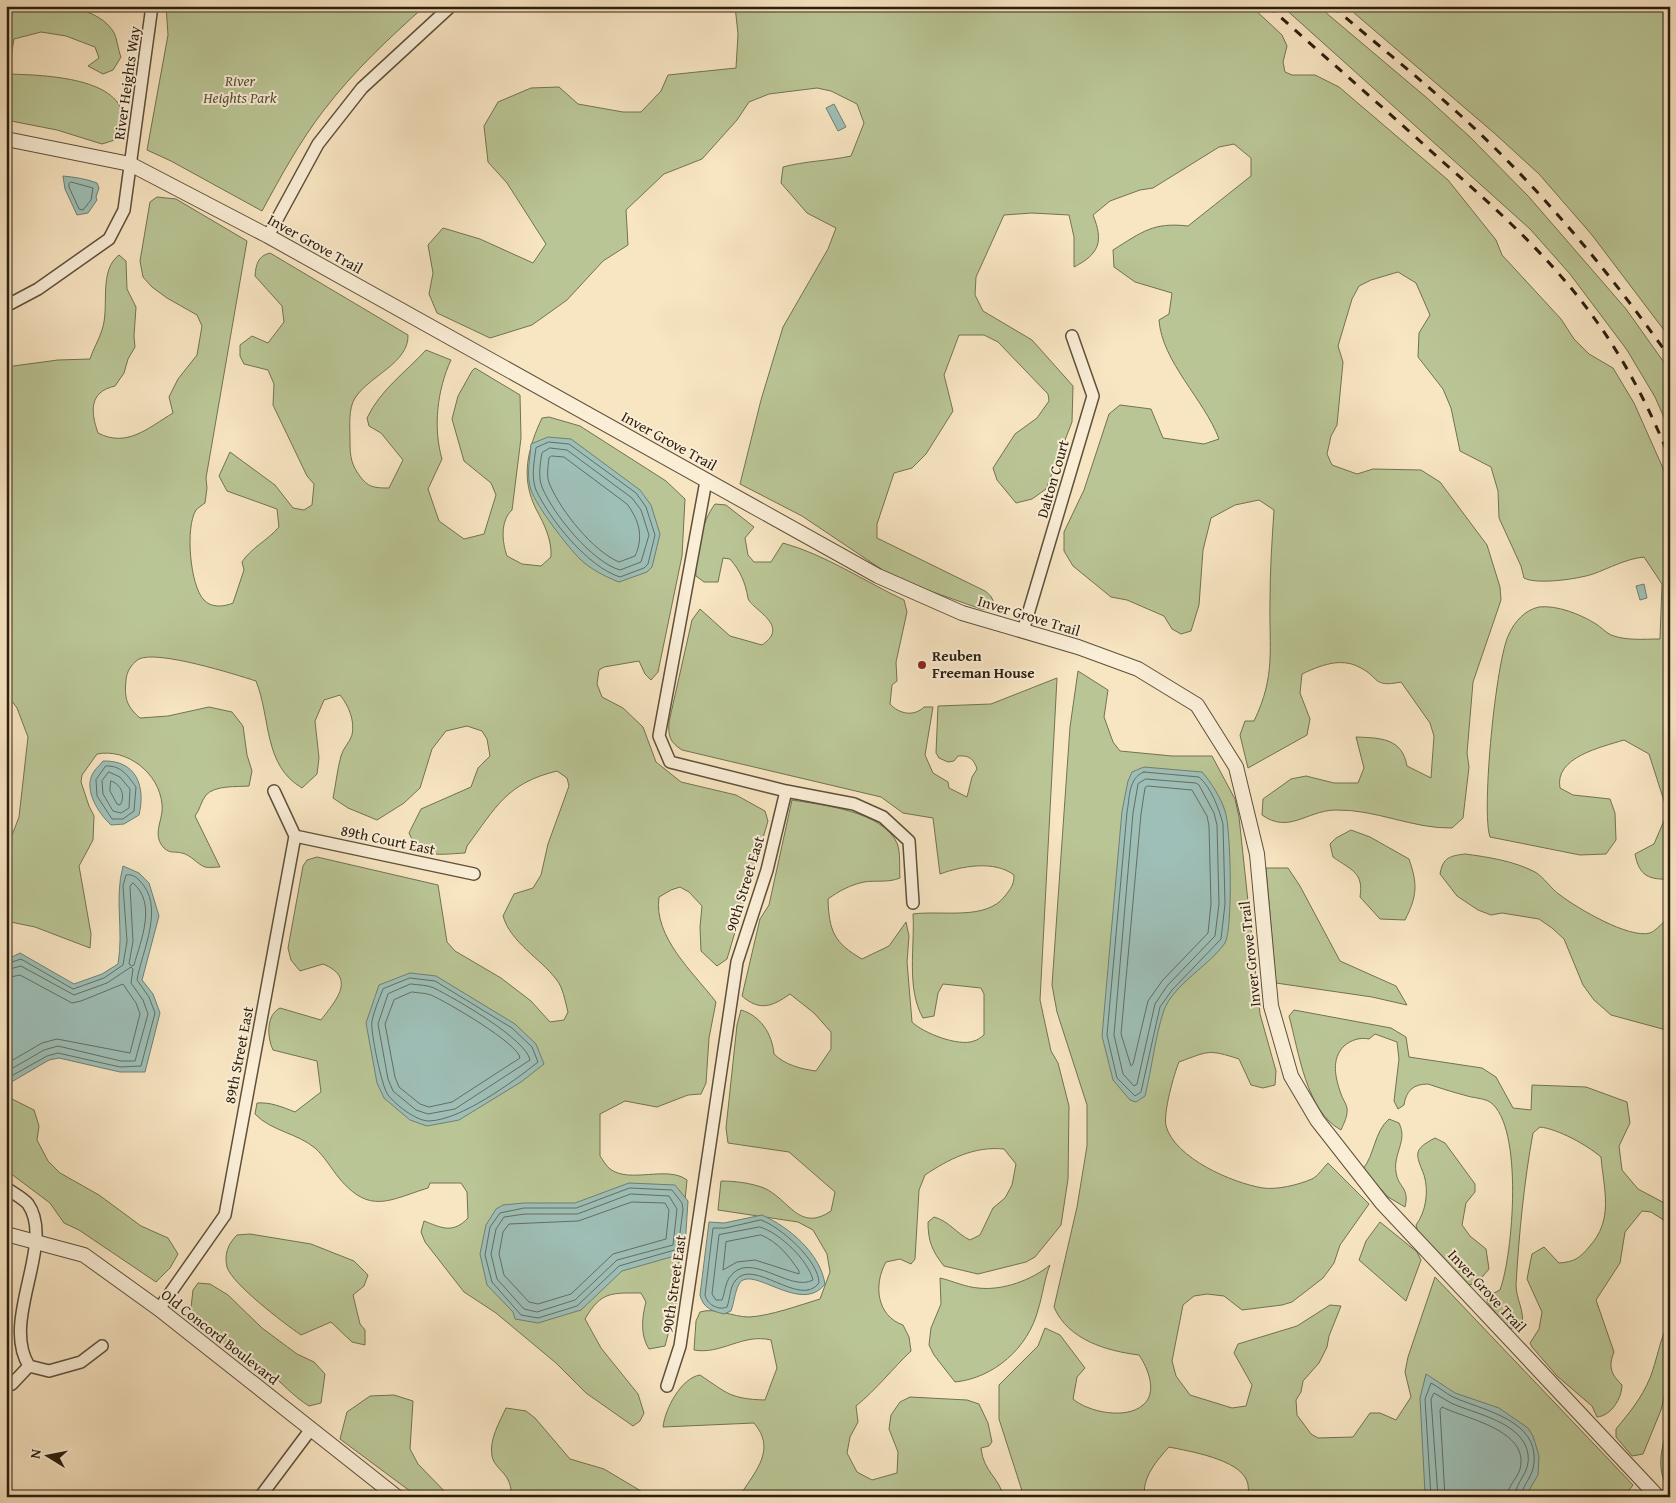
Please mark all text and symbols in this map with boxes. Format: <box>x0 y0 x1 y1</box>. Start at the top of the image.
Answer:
street label: River Heights Way <box>108 24 145 141</box>
park label: River Heights Park <box>202 70 277 108</box>
street label: Inver Grove Trail <box>264 209 367 278</box>
street label: Inver Grove Trail <box>618 406 721 475</box>
street label: Dalton Court <box>1031 437 1074 520</box>
street label: Inver Grove Trail <box>975 590 1083 641</box>
place label: Reuben Freeman House <box>932 645 1035 683</box>
marker: Reuben Freeman House <box>916 659 928 671</box>
street label: 89th Court East <box>339 819 438 860</box>
street label: 90th Street East <box>720 833 769 934</box>
street label: Inver Grove Trail <box>1234 900 1265 1008</box>
street label: 89th Street East <box>219 1004 258 1105</box>
street label: 90th Street East <box>656 1233 691 1334</box>
street label: Inver Grove Trail <box>1443 1245 1531 1337</box>
street label: Old Concord Boulevard <box>157 1284 284 1389</box>
north arrow <box>22 1430 72 1480</box>
text: N <box>25 1447 46 1460</box>

